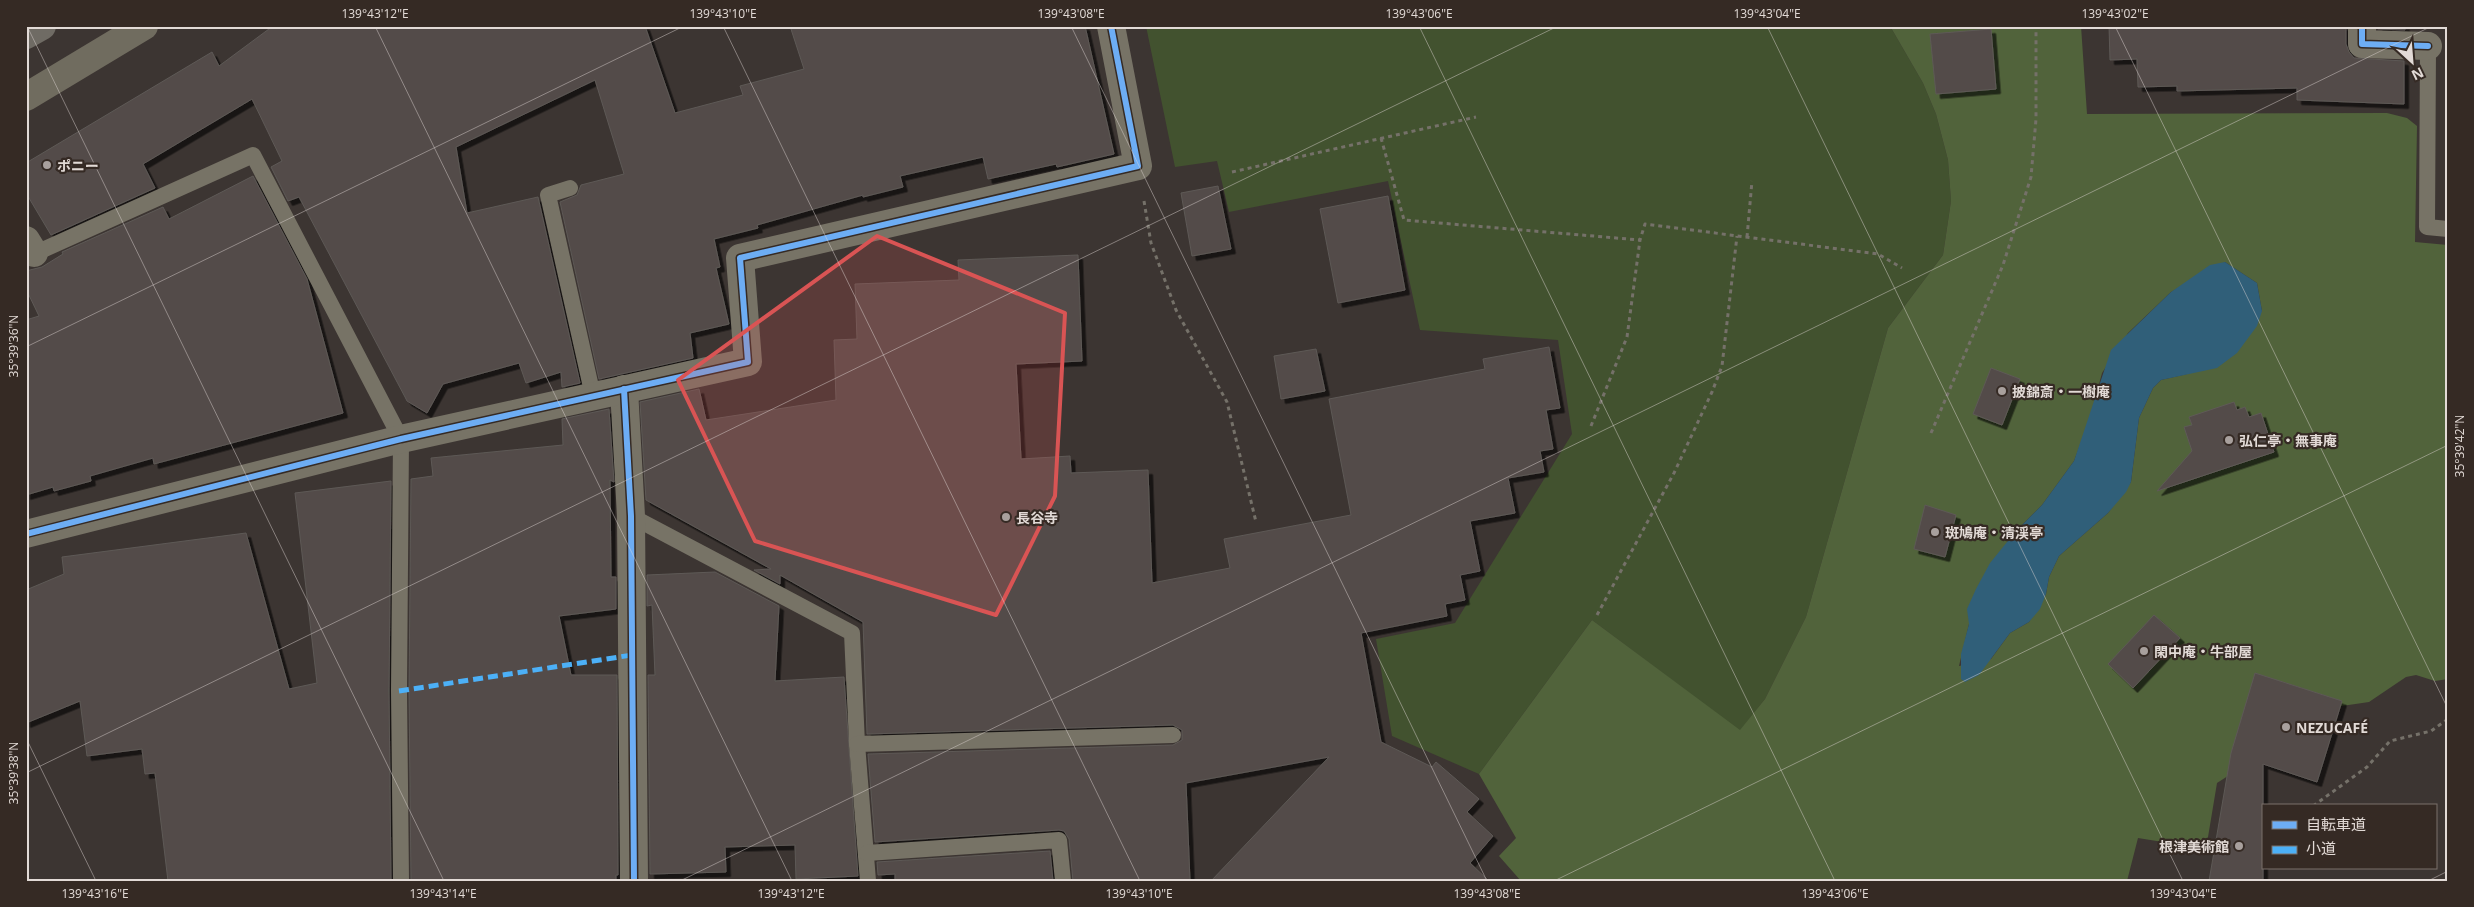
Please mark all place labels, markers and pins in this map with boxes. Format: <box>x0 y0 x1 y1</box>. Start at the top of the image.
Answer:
place label: ポニー <box>57 156 99 175</box>
marker: ポニー <box>41 159 53 171</box>
place label: 披錦斎・一樹庵 <box>2012 382 2110 401</box>
marker: 披錦斎・一樹庵 <box>1996 385 2008 397</box>
place label: 弘仁亭・無事庵 <box>2239 431 2337 450</box>
marker: 弘仁亭・無事庵 <box>2223 434 2235 446</box>
place label: 長谷寺 <box>1016 508 1058 527</box>
marker: 長谷寺 <box>1000 511 1012 523</box>
place label: 斑鳩庵・清渓亭 <box>1945 523 2043 542</box>
marker: 斑鳩庵・清渓亭 <box>1929 526 1941 538</box>
place label: 閑中庵・牛部屋 <box>2154 642 2252 661</box>
marker: 閑中庵・牛部屋 <box>2138 645 2150 657</box>
place label: NEZUCAFÉ <box>2296 718 2368 737</box>
marker: NEZUCAFÉ <box>2280 721 2292 733</box>
place label: 根津美術館 <box>2159 837 2229 856</box>
marker: 根津美術館 <box>2233 840 2245 852</box>

